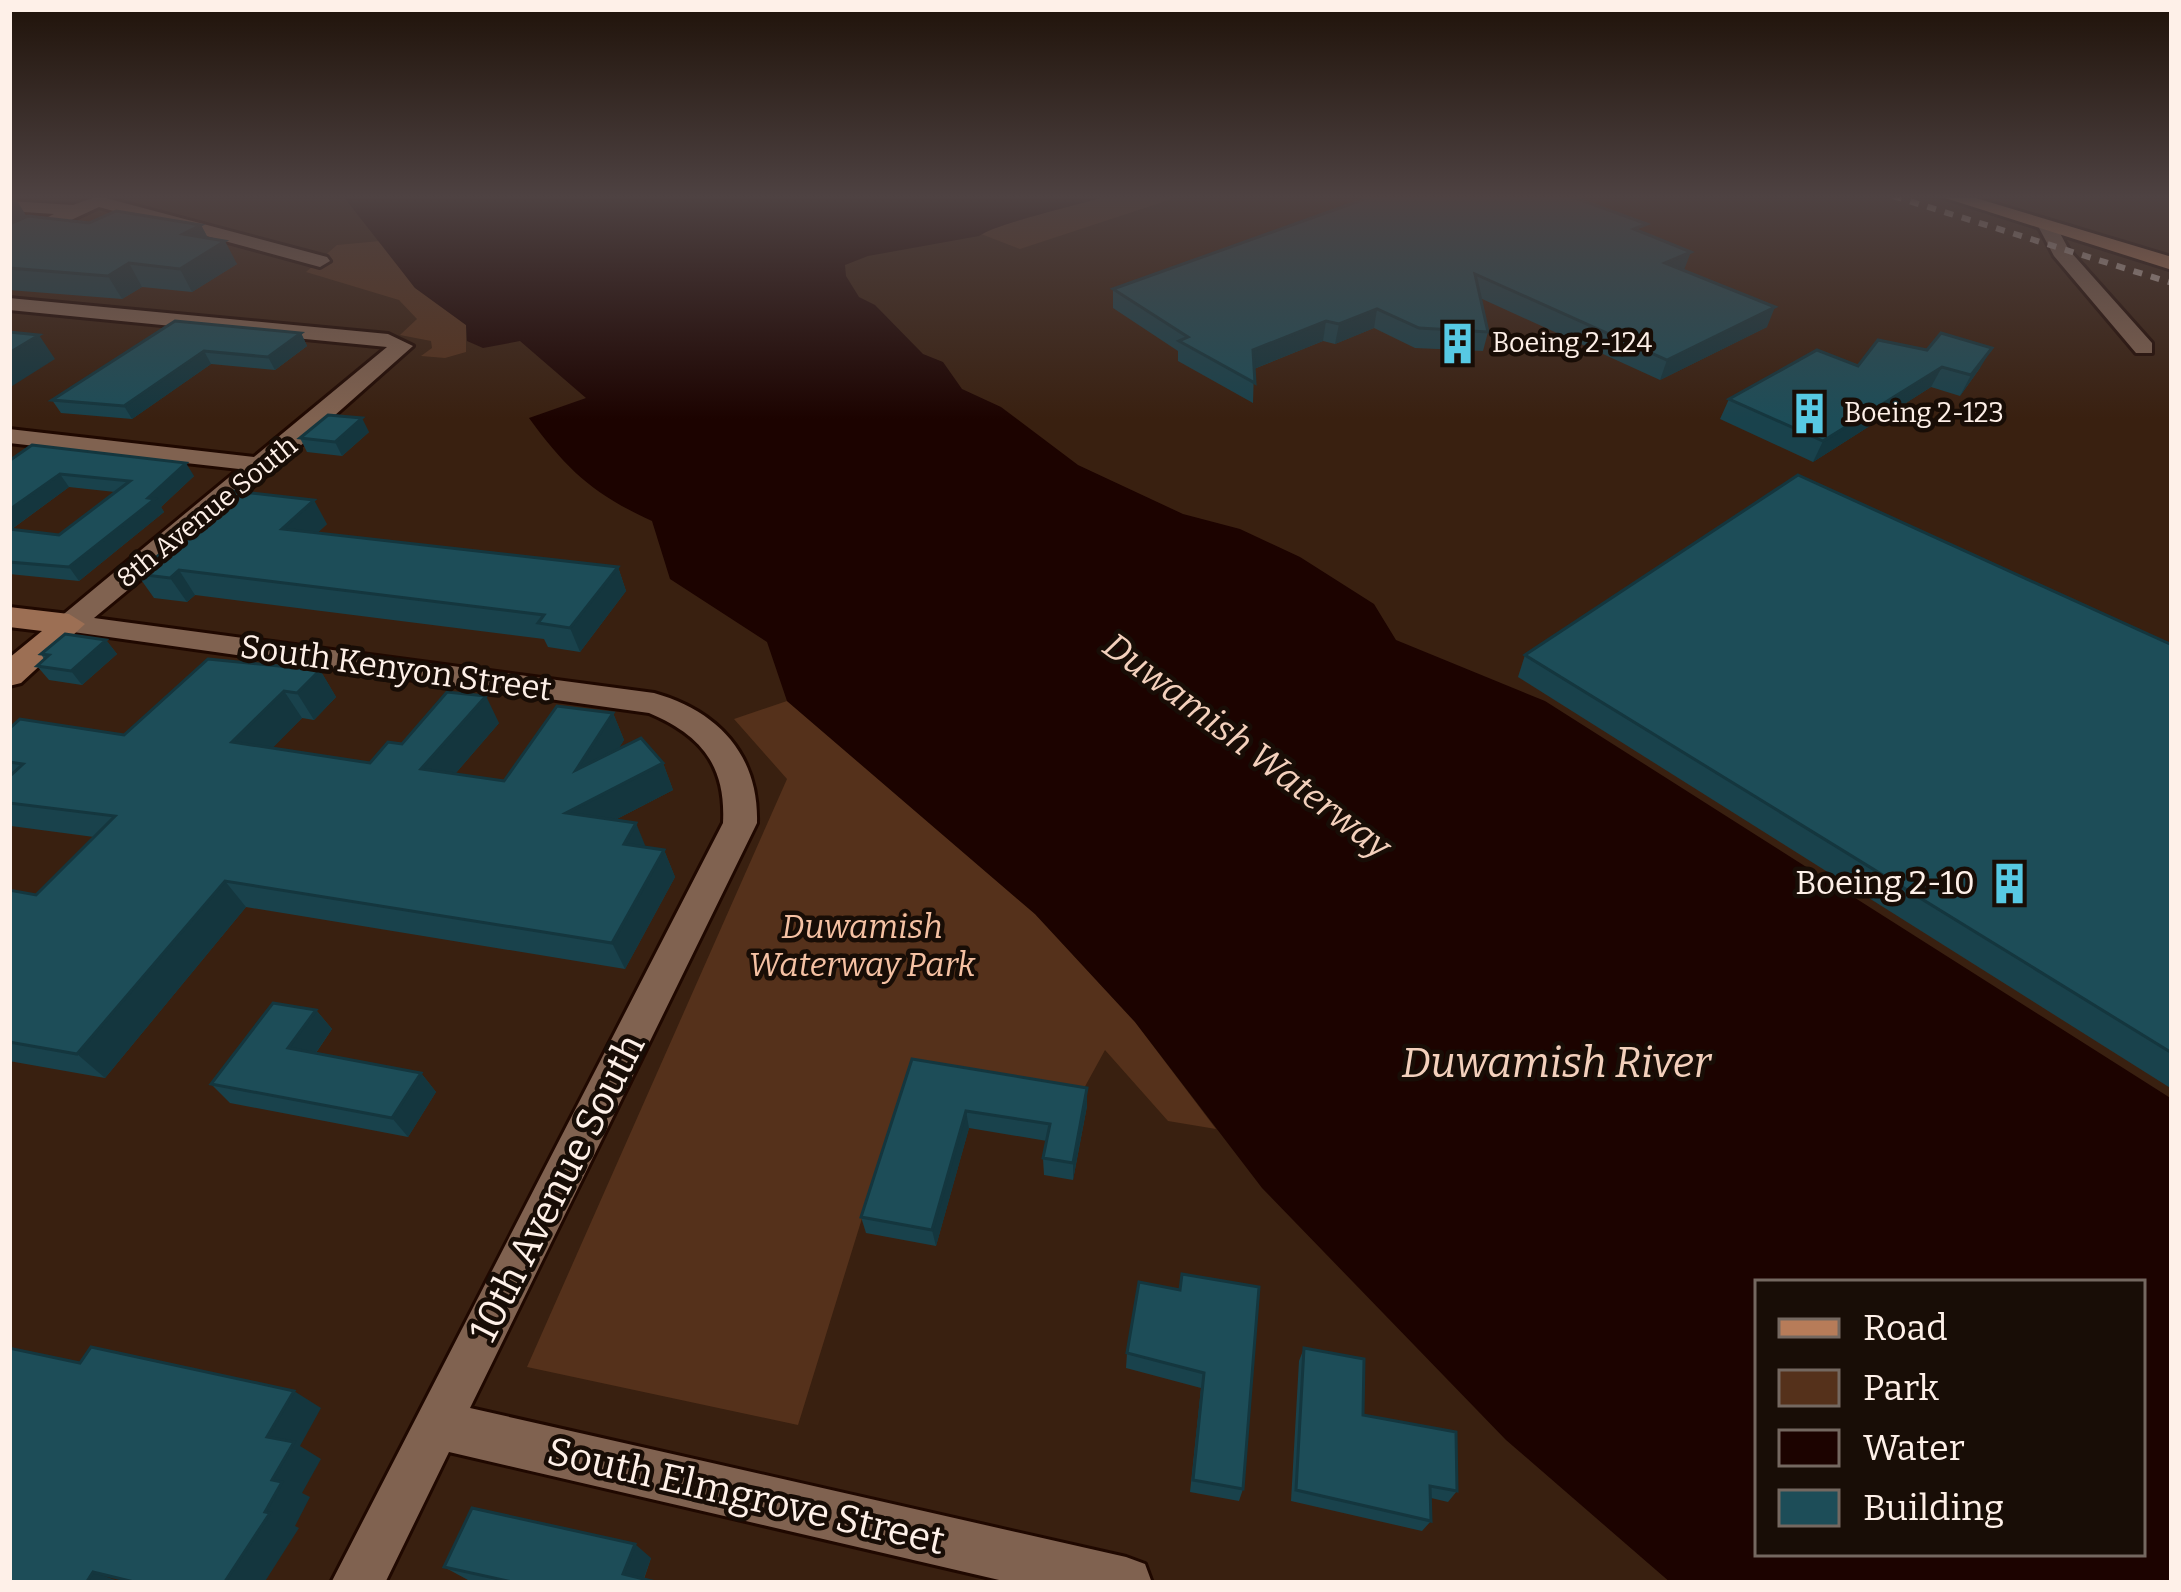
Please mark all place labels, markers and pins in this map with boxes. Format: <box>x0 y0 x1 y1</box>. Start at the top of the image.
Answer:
building icon: Boeing 2-124 <box>1435 320 1481 366</box>
place label: Boeing 2-124 <box>1492 327 1653 359</box>
building icon: Boeing 2-123 <box>1787 390 1833 436</box>
place label: Boeing 2-123 <box>1844 397 2004 429</box>
building icon: Boeing 2-10 <box>1986 860 2032 906</box>
place label: Boeing 2-10 <box>1795 863 1975 903</box>

